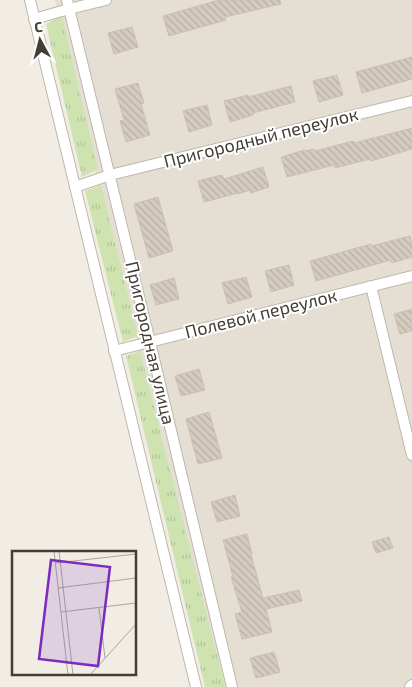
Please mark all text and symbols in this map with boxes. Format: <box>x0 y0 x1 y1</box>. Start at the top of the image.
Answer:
north arrow <box>15 15 65 65</box>
text: С <box>33 18 43 36</box>
street label: Пригородный переулок <box>161 102 361 172</box>
street label: Пригородная улица <box>121 259 180 427</box>
street label: Полевой переулок <box>182 283 339 343</box>
inset map <box>12 551 136 674</box>

